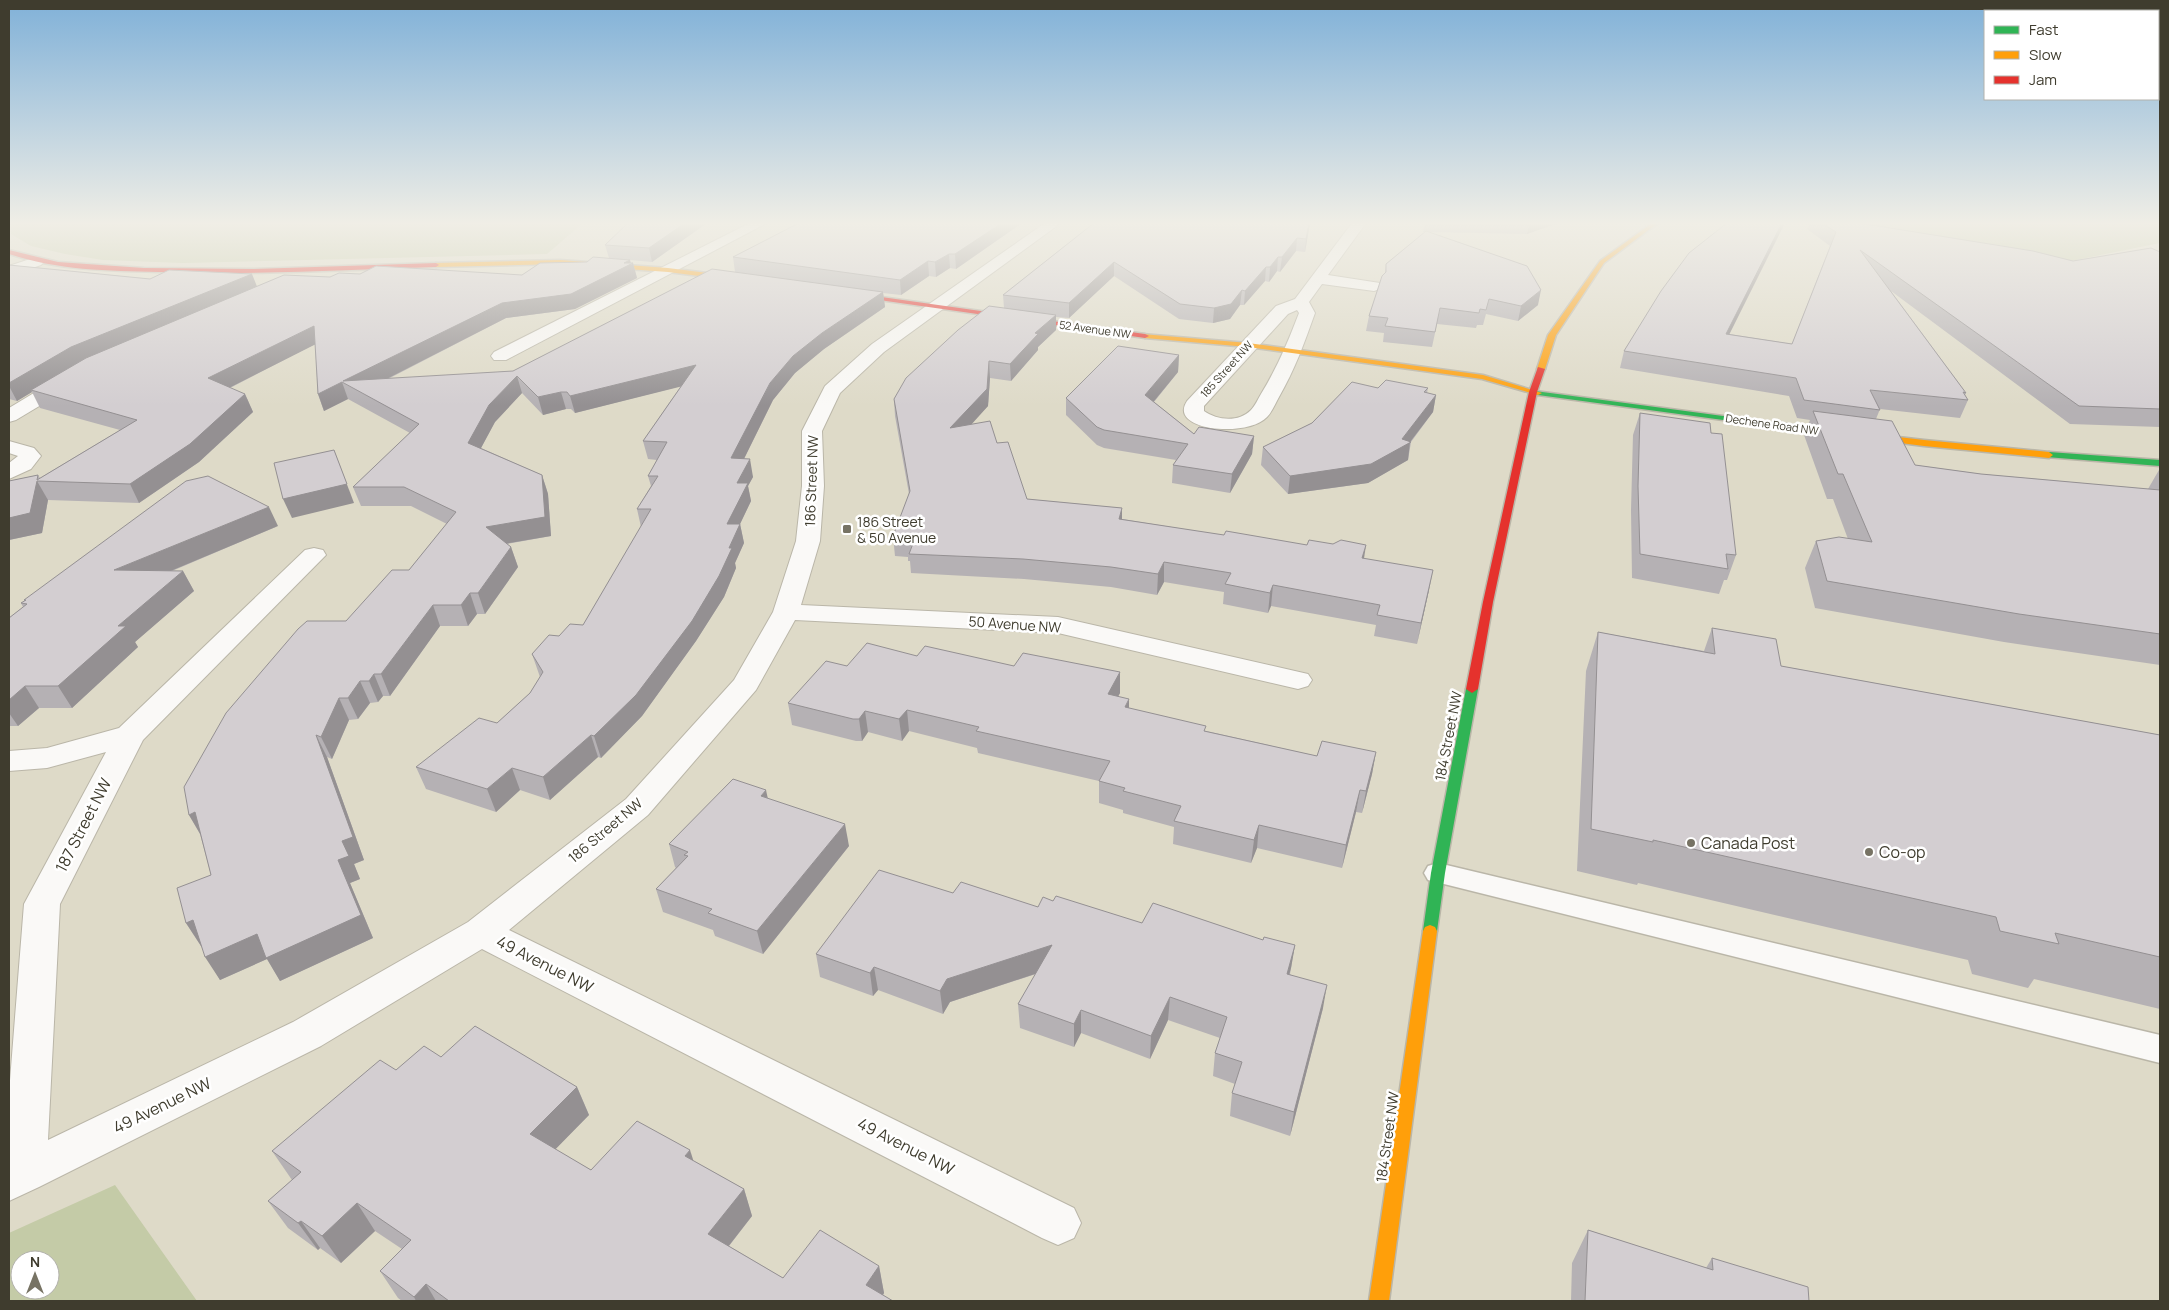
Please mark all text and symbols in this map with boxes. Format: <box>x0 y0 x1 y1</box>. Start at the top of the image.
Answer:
legend <box>1984 10 2159 100</box>
text: Fast <box>2029 19 2058 40</box>
text: Slow <box>2029 44 2062 65</box>
text: Jam <box>2029 69 2057 90</box>
street label: 52 Avenue NW <box>1058 317 1132 342</box>
street label: 185 Street NW <box>1196 337 1256 401</box>
street label: Dechene Road NW <box>1724 410 1820 438</box>
street label: 186 Street NW <box>800 435 822 527</box>
place label: 186 Street & 50 Avenue <box>857 512 936 547</box>
marker: 186 Street & 50 Avenue <box>841 523 853 535</box>
street label: 50 Avenue NW <box>968 611 1062 637</box>
street label: 184 Street NW <box>1430 689 1466 783</box>
street label: 187 Street NW <box>50 774 116 876</box>
street label: 186 Street NW <box>564 793 646 867</box>
place label: Canada Post <box>1701 832 1795 854</box>
marker: Canada Post <box>1685 837 1697 849</box>
place label: Co-op <box>1879 841 1926 863</box>
marker: Co-op <box>1863 846 1875 858</box>
street label: 49 Avenue NW <box>493 930 597 998</box>
street label: 49 Avenue NW <box>109 1072 215 1138</box>
street label: 184 Street NW <box>1371 1090 1403 1184</box>
street label: 49 Avenue NW <box>854 1112 958 1180</box>
north arrow <box>10 1250 60 1300</box>
text: N <box>30 1252 40 1271</box>

